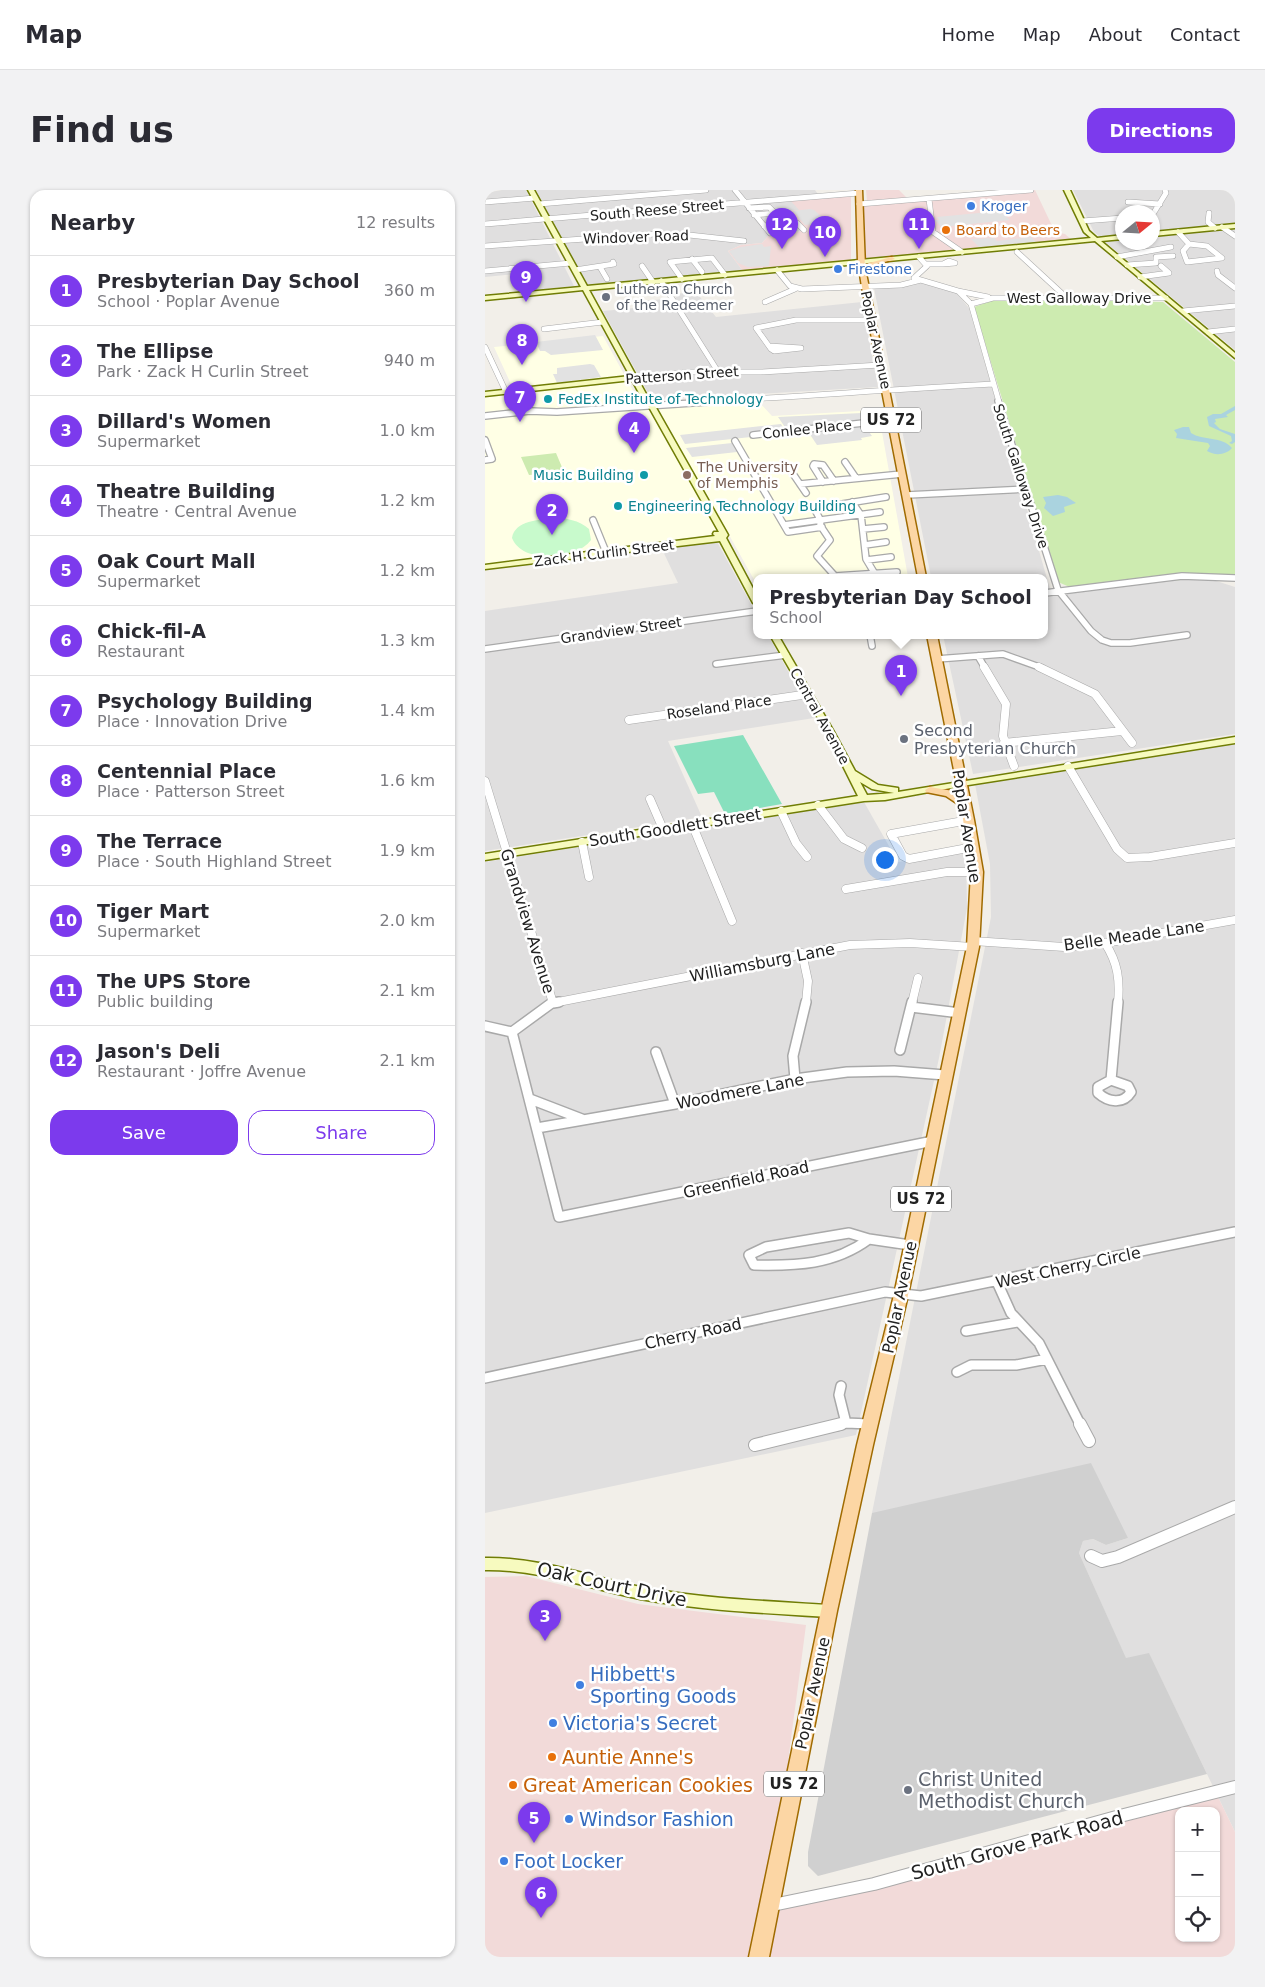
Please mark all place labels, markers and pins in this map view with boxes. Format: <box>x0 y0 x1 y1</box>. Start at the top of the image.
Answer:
place label: Kroger <box>981 198 1028 214</box>
marker: Kroger <box>965 200 977 212</box>
pin: 12 <box>766 208 798 249</box>
pin: 11 <box>903 208 935 249</box>
pin: 10 <box>809 216 841 257</box>
place label: Board to Beers <box>956 222 1060 238</box>
marker: Board to Beers <box>940 224 952 236</box>
pin: 9 <box>510 261 542 302</box>
place label: Firestone <box>848 261 912 277</box>
marker: Firestone <box>832 263 844 275</box>
place label: Lutheran Church of the Redeemer <box>616 281 733 313</box>
marker: Lutheran Church of the Redeemer <box>600 291 612 303</box>
pin: 8 <box>506 324 538 365</box>
pin: 7 <box>504 381 536 422</box>
place label: FedEx Institute of Technology <box>558 391 763 407</box>
marker: FedEx Institute of Technology <box>542 393 554 405</box>
pin: 4 <box>618 412 650 453</box>
place label: The University of Memphis <box>696 459 798 491</box>
place label: Music Building <box>533 467 634 483</box>
marker: Music Building <box>638 469 650 481</box>
marker: The University of Memphis <box>681 469 693 481</box>
pin: 2 <box>536 494 568 535</box>
place label: Engineering Technology Building <box>628 498 856 514</box>
marker: Engineering Technology Building <box>612 500 624 512</box>
pin: 1 <box>885 655 917 696</box>
place label: Second Presbyterian Church <box>914 721 1076 758</box>
marker: Second Presbyterian Church <box>898 733 910 745</box>
pin: 3 <box>529 1600 561 1641</box>
place label: Hibbett's Sporting Goods <box>590 1663 736 1707</box>
marker: Hibbett's Sporting Goods <box>574 1679 586 1691</box>
place label: Victoria's Secret <box>563 1712 717 1734</box>
marker: Victoria's Secret <box>547 1717 559 1729</box>
place label: Auntie Anne's <box>562 1746 693 1768</box>
marker: Auntie Anne's <box>546 1751 558 1763</box>
place label: Christ United Methodist Church <box>918 1768 1085 1812</box>
place label: Great American Cookies <box>523 1774 753 1796</box>
marker: Great American Cookies <box>507 1779 519 1791</box>
marker: Christ United Methodist Church <box>902 1784 914 1796</box>
pin: 5 <box>518 1802 550 1843</box>
place label: Windsor Fashion <box>579 1808 734 1830</box>
marker: Windsor Fashion <box>563 1813 575 1825</box>
place label: Foot Locker <box>514 1850 623 1872</box>
marker: Foot Locker <box>498 1855 510 1867</box>
pin: 6 <box>525 1877 557 1918</box>

